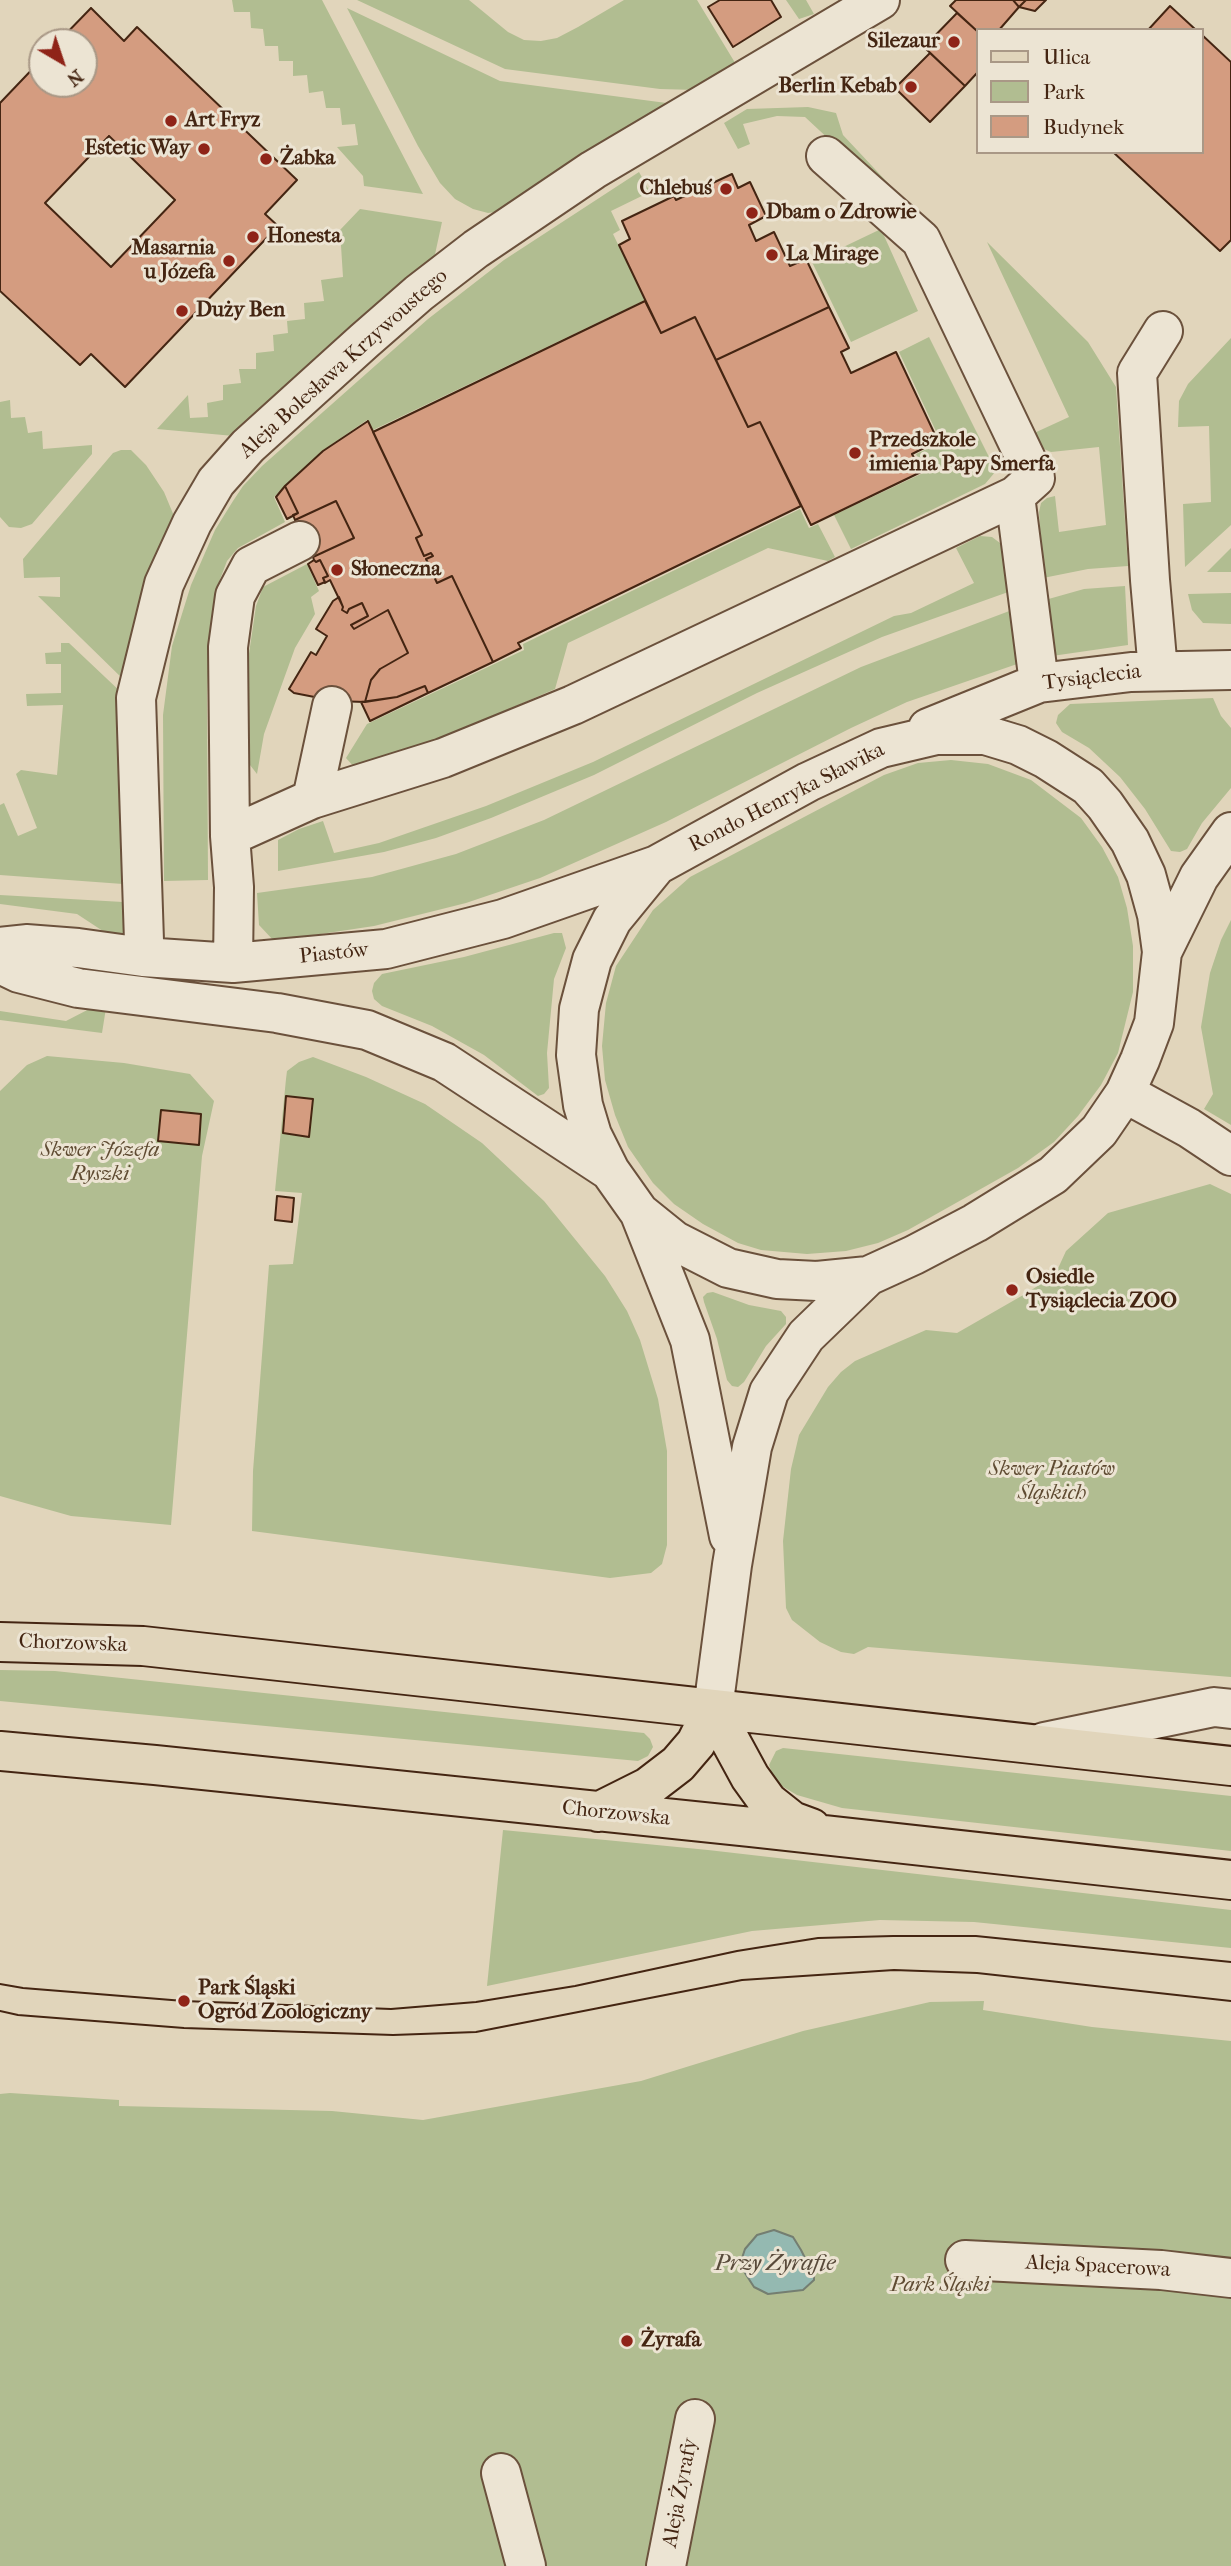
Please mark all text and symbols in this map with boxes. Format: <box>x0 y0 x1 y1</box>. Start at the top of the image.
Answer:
north arrow <box>28 28 98 98</box>
legend <box>976 28 1203 154</box>
place label: Silezaur <box>867 29 940 55</box>
marker: Silezaur <box>946 34 962 50</box>
text: Ulica <box>1043 45 1090 69</box>
text: N <box>62 65 87 91</box>
place label: Berlin Kebab <box>778 74 897 100</box>
marker: Berlin Kebab <box>903 79 919 95</box>
text: Park <box>1043 80 1085 104</box>
place label: Art Fryz <box>185 108 260 134</box>
marker: Art Fryz <box>163 113 179 129</box>
text: Budynek <box>1043 115 1124 139</box>
place label: Estetic Way <box>84 136 190 162</box>
marker: Estetic Way <box>196 141 212 157</box>
place label: Żabka <box>280 146 335 172</box>
marker: Żabka <box>258 151 274 167</box>
place label: Chlebuś <box>640 176 712 202</box>
marker: Chlebuś <box>718 181 734 197</box>
place label: Dbam o Zdrowie <box>766 200 917 226</box>
marker: Dbam o Zdrowie <box>744 205 760 221</box>
place label: Honesta <box>267 224 341 250</box>
marker: Honesta <box>245 229 261 245</box>
place label: Masarnia u Józefa <box>132 236 215 286</box>
place label: La Mirage <box>786 242 879 268</box>
marker: La Mirage <box>764 247 780 263</box>
marker: Masarnia u Józefa <box>221 253 237 269</box>
street label: Aleja Bolesława Krzywoustego <box>235 264 453 464</box>
place label: Duży Ben <box>196 298 285 324</box>
marker: Duży Ben <box>174 303 190 319</box>
place label: Przedszkole imienia Papy Smerfa <box>869 428 1055 478</box>
marker: Przedszkole imienia Papy Smerfa <box>847 445 863 461</box>
place label: Słoneczna <box>351 557 441 583</box>
marker: Słoneczna <box>329 562 345 578</box>
street label: Tysiąclecia <box>1041 659 1143 697</box>
street label: Rondo Henryka Sławika <box>685 738 889 858</box>
street label: Piastów <box>298 938 370 970</box>
park label: Skwer Józefa Ryszki <box>41 1138 159 1188</box>
place label: Osiedle Tysiąclecia ZOO <box>1026 1265 1177 1315</box>
marker: Osiedle Tysiąclecia ZOO <box>1004 1282 1020 1298</box>
park label: Skwer Piastów Śląskich <box>989 1457 1115 1507</box>
street label: Chorzowska <box>18 1630 128 1658</box>
street label: Chorzowska <box>561 1796 671 1832</box>
place label: Park Śląski Ogród Zoologiczny <box>198 1976 372 2026</box>
marker: Park Śląski Ogród Zoologiczny <box>176 1993 192 2009</box>
water label: Przy Żyrafie <box>715 2250 835 2278</box>
street label: Aleja Spacerowa <box>1025 2251 1171 2283</box>
park label: Park Śląski <box>890 2273 990 2299</box>
place label: Żyrafa <box>641 2328 701 2354</box>
marker: Żyrafa <box>619 2333 635 2349</box>
street label: Aleja Żyrafy <box>658 2436 704 2550</box>

